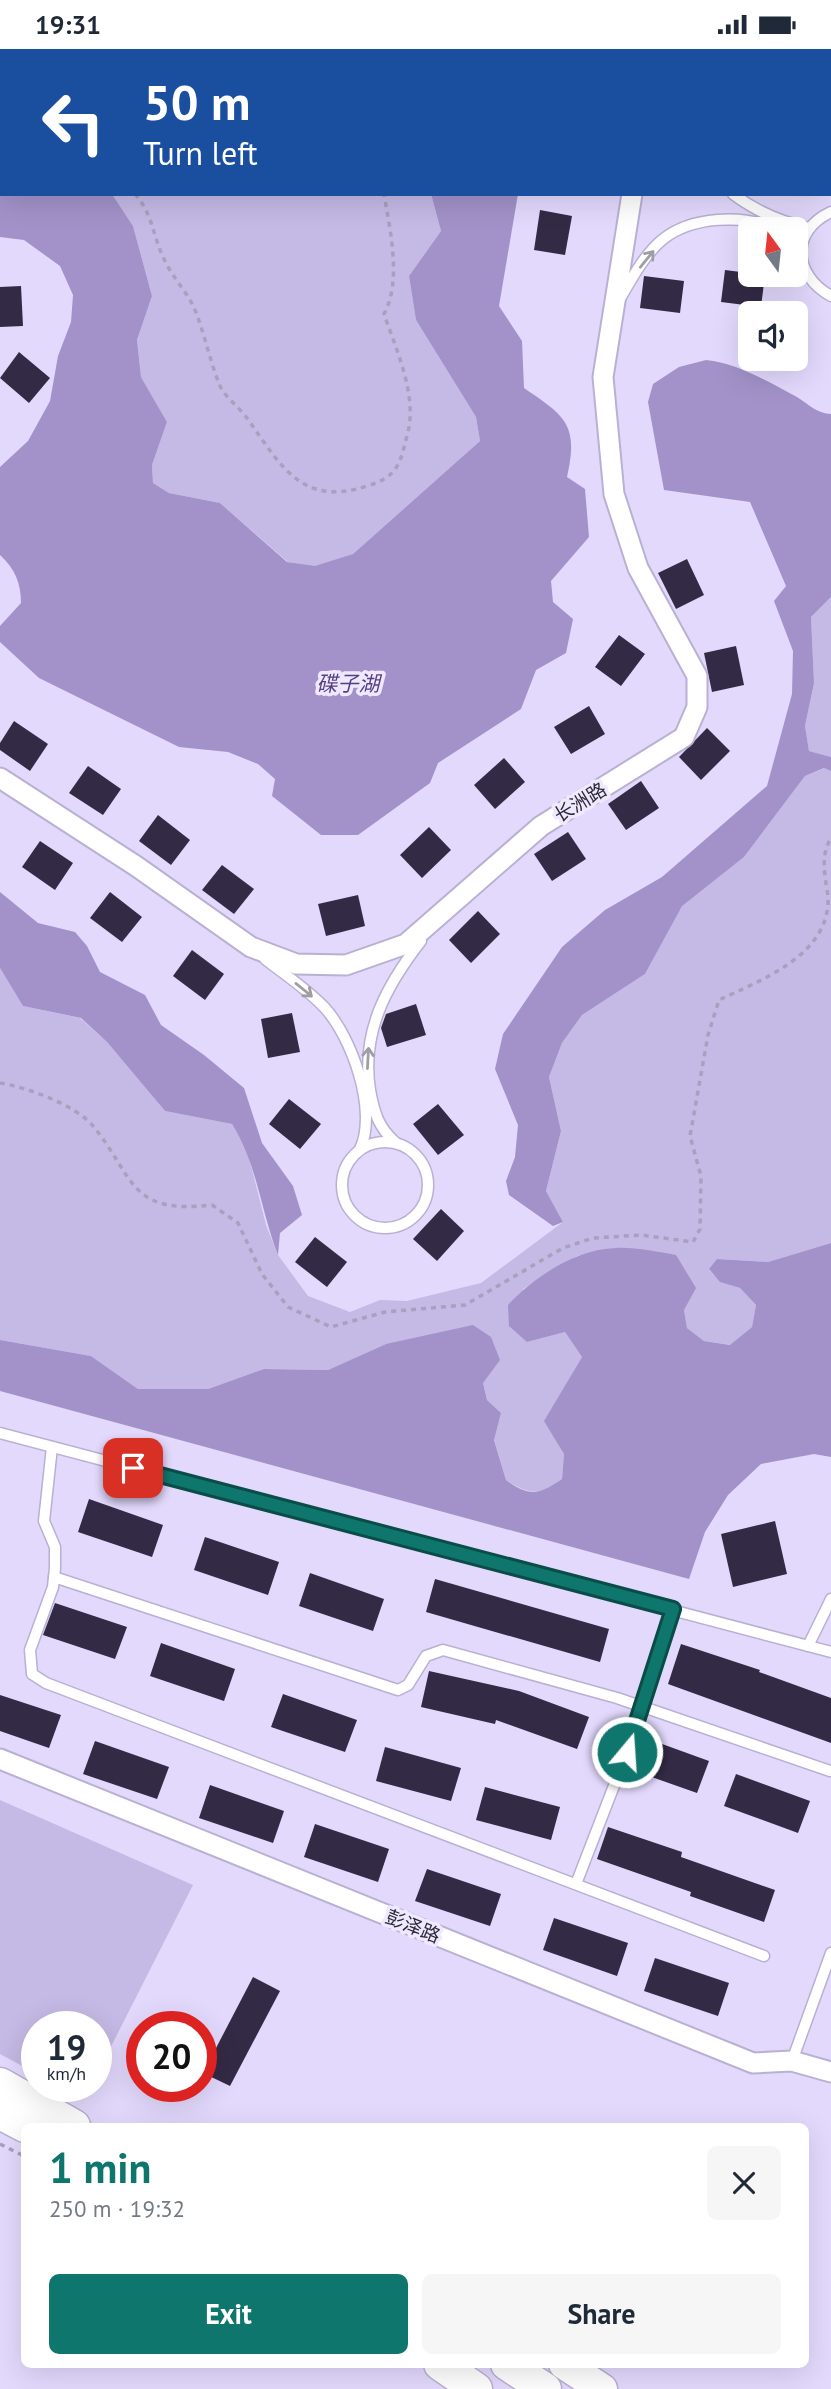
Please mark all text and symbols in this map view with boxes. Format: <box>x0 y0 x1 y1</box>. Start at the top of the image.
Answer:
text: 19:31 <box>35 8 101 41</box>
text: 50 m <box>143 70 250 134</box>
icon: left <box>28 77 119 168</box>
text: Turn left <box>143 132 258 174</box>
north arrow <box>738 217 808 287</box>
map controls <box>738 217 808 371</box>
one-way arrow <box>639 250 655 268</box>
button: sound <box>738 301 808 371</box>
water label: 碟子湖 <box>317 670 382 697</box>
street label: 长洲路 <box>549 777 611 827</box>
one-way arrow <box>294 983 312 998</box>
one-way arrow <box>362 1047 375 1070</box>
pin <box>103 1438 163 1498</box>
icon: arrive <box>114 1449 152 1487</box>
position arrow <box>590 1715 664 1789</box>
street label: 彭泽路 <box>382 1904 444 1948</box>
speed limit sign: 20 <box>126 2011 217 2102</box>
text: 19 <box>47 2024 86 2070</box>
text: km/h <box>47 2062 86 2085</box>
text: 1 min <box>49 2140 151 2195</box>
button: close <box>707 2146 781 2220</box>
text: 250 m · 19:32 <box>49 2194 185 2223</box>
button: Exit <box>49 2274 408 2354</box>
button: Share <box>422 2274 781 2354</box>

